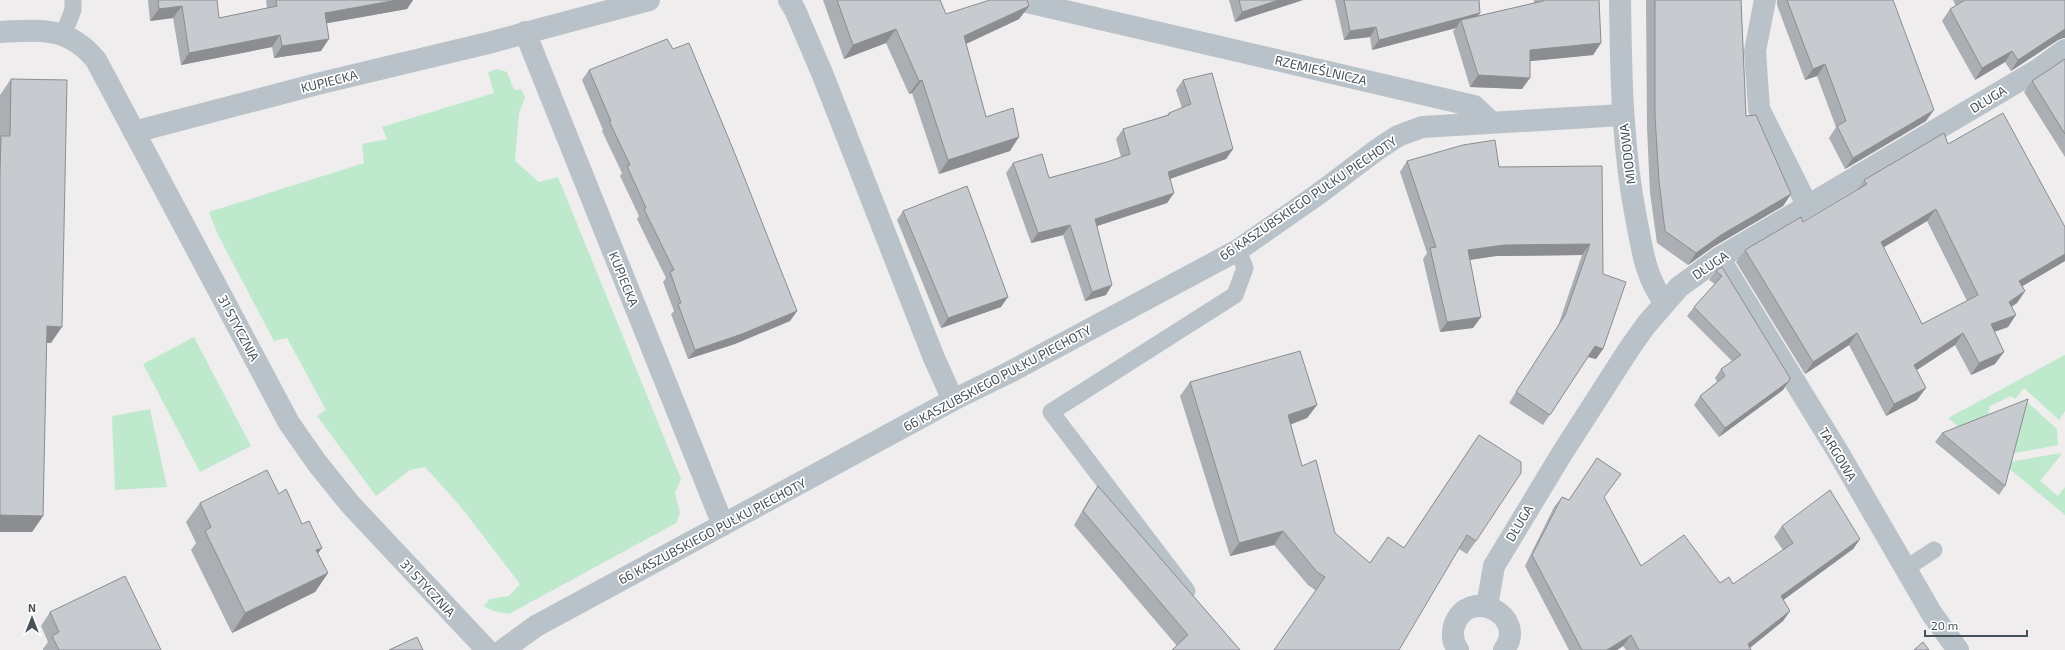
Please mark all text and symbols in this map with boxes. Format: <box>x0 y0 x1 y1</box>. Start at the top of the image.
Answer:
street label: RZEMIEŚLNICZA <box>1273 51 1369 88</box>
street label: KUPIECKA <box>299 66 359 96</box>
street label: DŁUGA <box>1967 82 2009 116</box>
street label: MIODOWA <box>1615 123 1639 185</box>
street label: 66 KASZUBSKIEGO PUŁKU PIECHOTY <box>1216 132 1400 263</box>
street label: DŁUGA <box>1689 247 1731 283</box>
street label: KUPIECKA <box>606 249 642 309</box>
street label: 31 STYCZNIA <box>215 292 263 364</box>
street label: 66 KASZUBSKIEGO PUŁKU PIECHOTY <box>900 321 1094 434</box>
street label: TARGOWA <box>1816 424 1860 484</box>
street label: 66 KASZUBSKIEGO PUŁKU PIECHOTY <box>615 474 809 587</box>
street label: DŁUGA <box>1502 502 1536 544</box>
street label: 31 STYCZNIA <box>397 556 459 620</box>
north arrow <box>12 598 52 638</box>
text: N <box>28 601 36 614</box>
scale bar <box>1925 612 2027 638</box>
text: 20 m <box>1931 618 1958 632</box>

